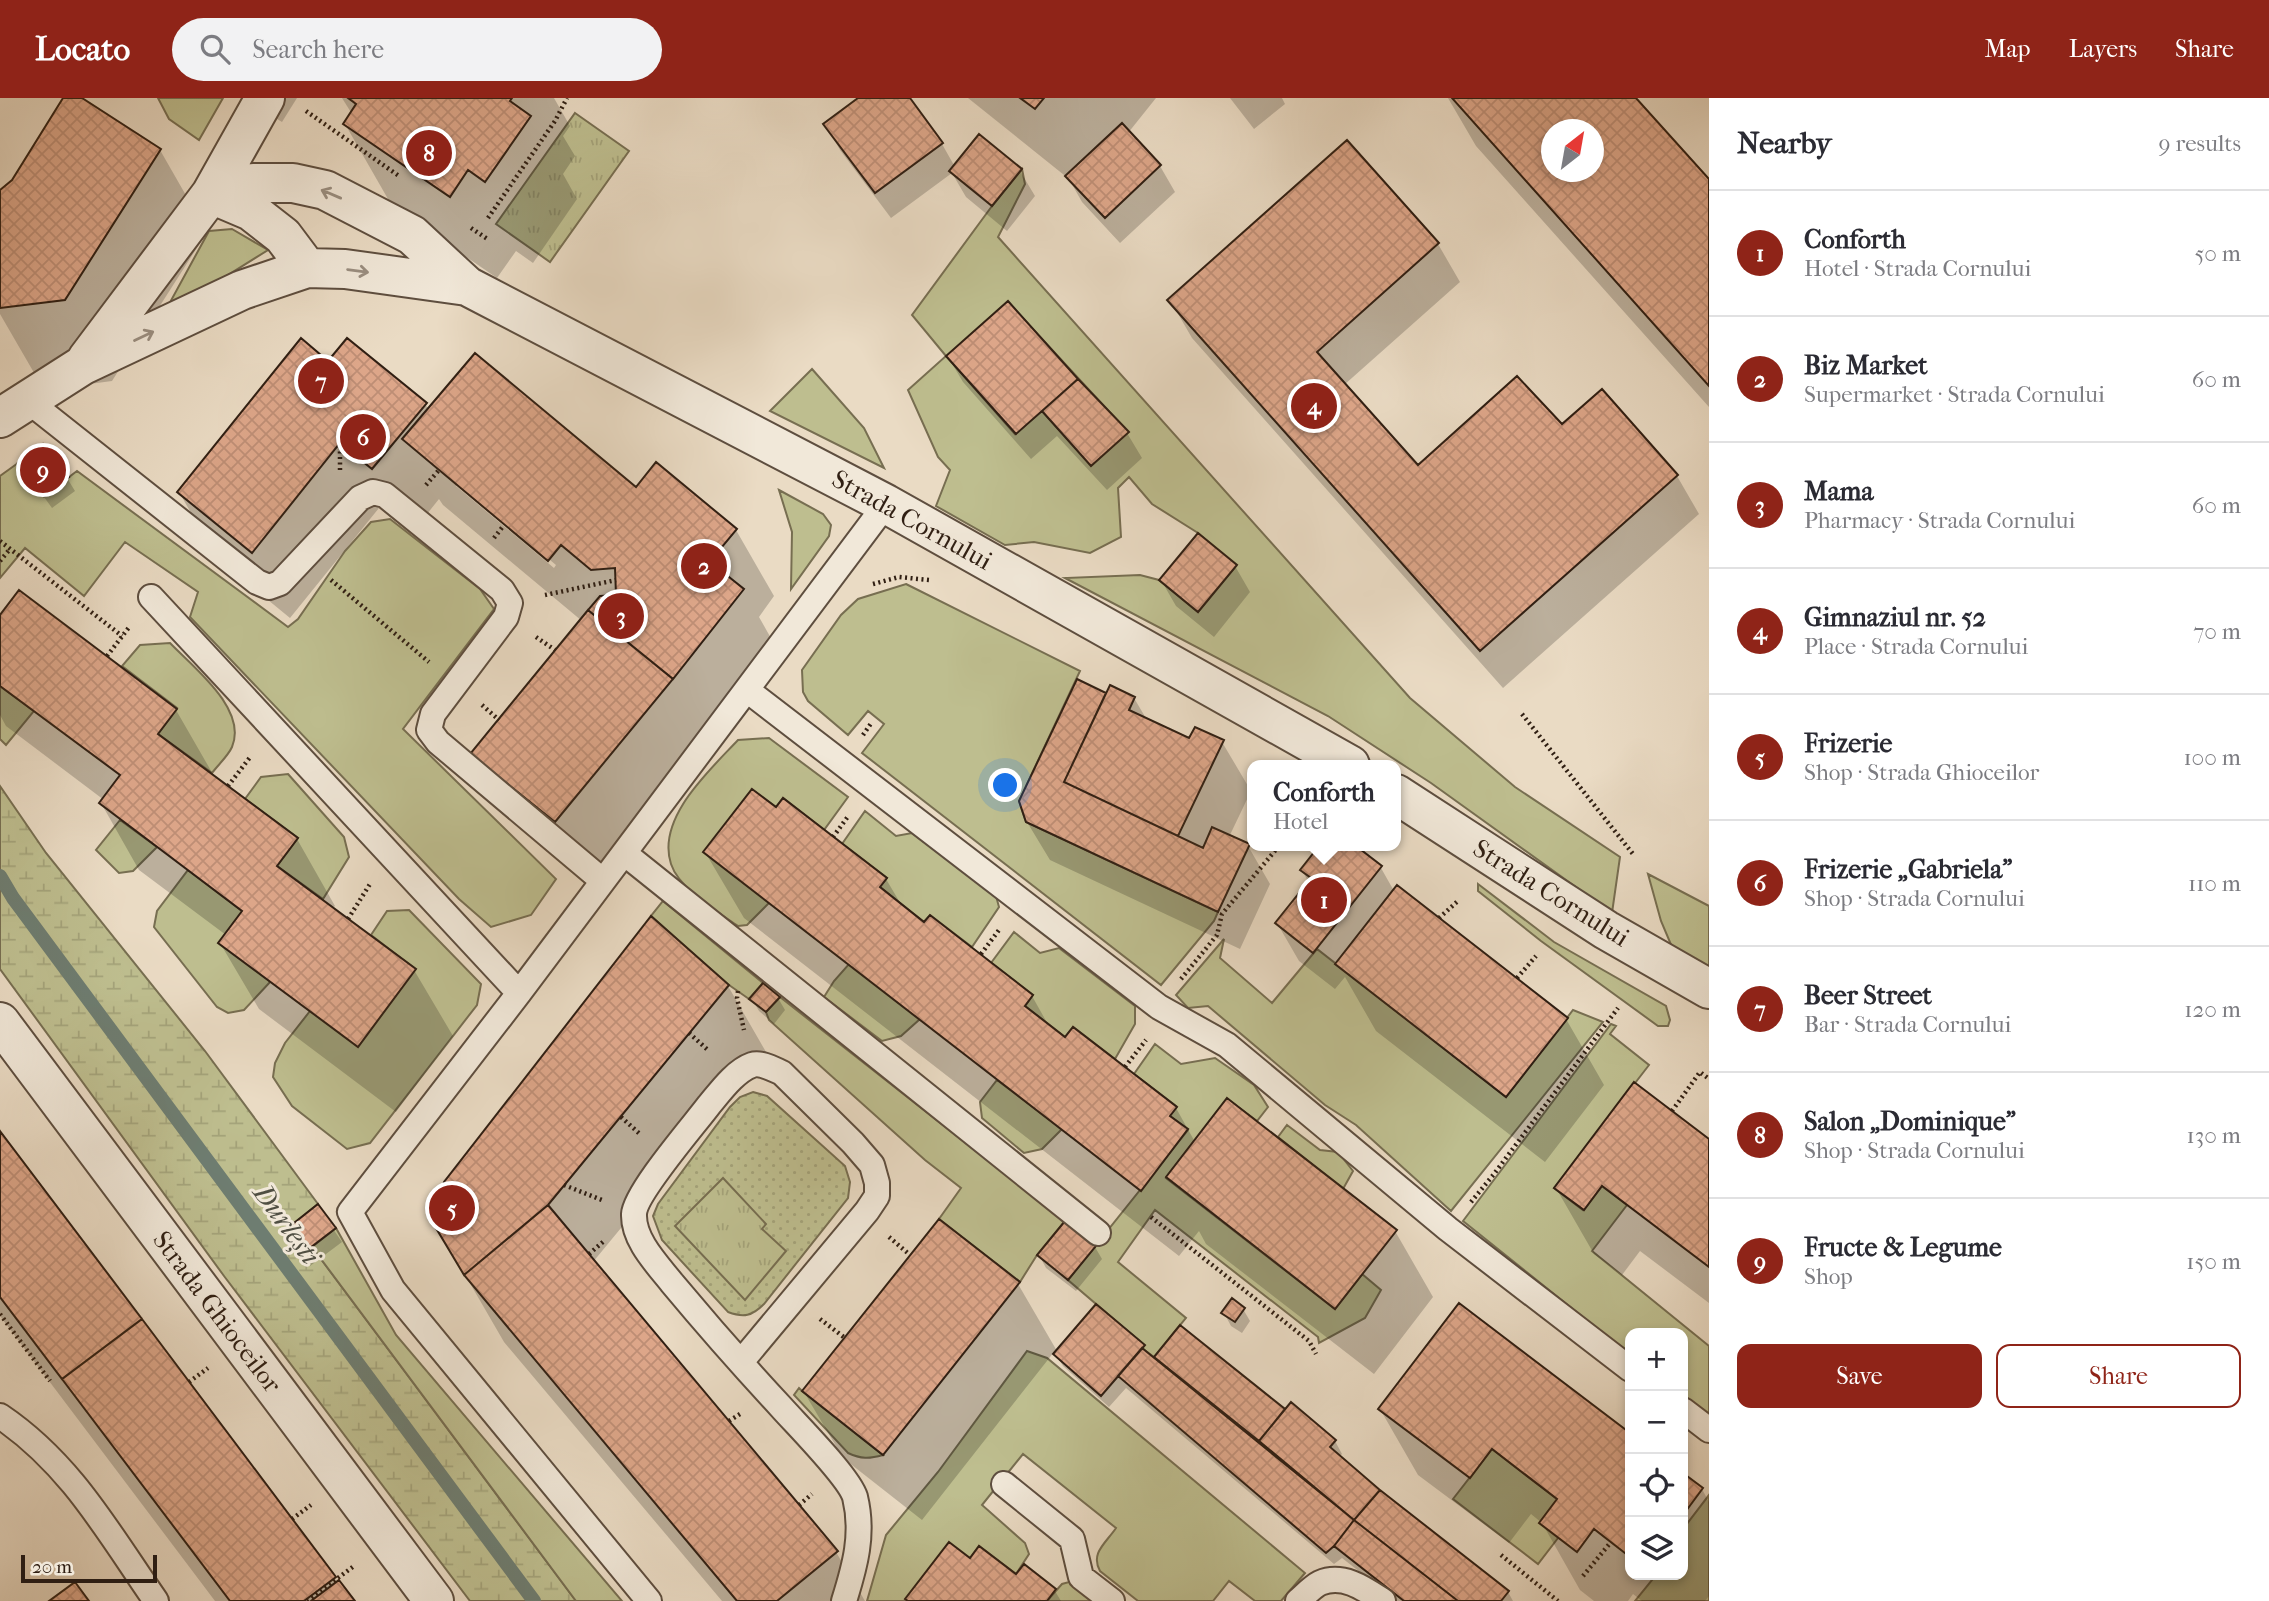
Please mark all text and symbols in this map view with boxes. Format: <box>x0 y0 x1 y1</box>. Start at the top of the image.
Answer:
search box <box>172 18 662 81</box>
text: Locato <box>35 30 130 69</box>
icon: search <box>196 30 234 68</box>
text: Search here <box>252 34 384 65</box>
text: Map <box>1985 35 2031 63</box>
text: Layers <box>2069 35 2137 63</box>
text: Share <box>2175 35 2234 63</box>
north arrow <box>1541 119 1604 182</box>
text: Nearby <box>1737 126 1832 161</box>
pin: 8 <box>406 127 452 179</box>
text: 9 results <box>2159 130 2241 157</box>
one-way arrow <box>321 187 342 200</box>
text: Conforth <box>1804 224 1906 255</box>
text: 1 <box>1756 240 1764 267</box>
text: 50 m <box>2194 240 2241 267</box>
text: Hotel · Strada Cornului <box>1804 255 2031 282</box>
one-way arrow <box>346 264 369 277</box>
one-way arrow <box>134 328 155 341</box>
text: Biz Market <box>1804 350 1927 381</box>
pin: 7 <box>298 355 344 407</box>
text: 2 <box>1754 366 1766 393</box>
text: 60 m <box>2192 366 2241 393</box>
pin: 4 <box>1291 380 1337 432</box>
text: Supermarket · Strada Cornului <box>1804 381 2105 408</box>
pin: 6 <box>340 411 386 463</box>
pin: 9 <box>20 444 66 496</box>
street label: Strada Cornului <box>827 463 998 577</box>
text: Mama <box>1804 476 1873 507</box>
text: 3 <box>1755 492 1765 519</box>
text: 60 m <box>2192 492 2241 519</box>
text: Pharmacy · Strada Cornului <box>1804 507 2075 534</box>
pin: 2 <box>681 540 727 592</box>
pin: 3 <box>598 590 644 642</box>
text: Gimnaziul nr. 52 <box>1804 602 1986 633</box>
text: 4 <box>1753 618 1767 645</box>
text: 70 m <box>2193 618 2241 645</box>
text: Place · Strada Cornului <box>1804 633 2028 660</box>
text: Frizerie <box>1804 728 1892 759</box>
text: 5 <box>1755 744 1765 771</box>
text: 100 m <box>2183 744 2241 771</box>
text: Shop · Strada Ghioceilor <box>1804 759 2039 786</box>
popup <box>1247 760 1401 851</box>
your location <box>988 768 1022 802</box>
text: Conforth <box>1273 777 1375 808</box>
text: Hotel <box>1273 808 1328 835</box>
street label: Strada Cornului <box>1467 833 1635 953</box>
text: Frizerie „Gabriela” <box>1804 854 2012 885</box>
text: 6 <box>1754 870 1766 897</box>
text: 110 m <box>2188 870 2241 897</box>
pin: 1 <box>1301 874 1347 926</box>
text: Shop · Strada Cornului <box>1804 885 2025 912</box>
text: Beer Street <box>1804 980 1932 1011</box>
text: 7 <box>1754 996 1766 1023</box>
text: 120 m <box>2184 996 2241 1023</box>
text: Bar · Strada Cornului <box>1804 1011 2011 1038</box>
text: Salon „Dominique” <box>1804 1106 2016 1137</box>
text: 8 <box>1754 1122 1766 1149</box>
text: 130 m <box>2187 1122 2241 1149</box>
text: Shop · Strada Cornului <box>1804 1137 2025 1164</box>
water label: Durlești <box>246 1176 328 1272</box>
pin: 5 <box>429 1182 475 1234</box>
street label: Strada Ghioceilor <box>146 1225 288 1399</box>
text: Fructe & Legume <box>1804 1232 2002 1263</box>
text: 9 <box>1754 1248 1766 1275</box>
text: 150 m <box>2186 1248 2241 1275</box>
text: Shop <box>1804 1263 1853 1290</box>
map controls <box>1625 1328 1688 1580</box>
button: + <box>1625 1328 1688 1391</box>
button: Save <box>1737 1344 1982 1408</box>
button: Share <box>1996 1344 2241 1408</box>
button: − <box>1625 1391 1688 1454</box>
button: locate <box>1625 1454 1688 1517</box>
button: layers <box>1625 1517 1688 1580</box>
scale bar <box>21 1552 158 1584</box>
text: 20 m <box>32 1556 72 1578</box>

